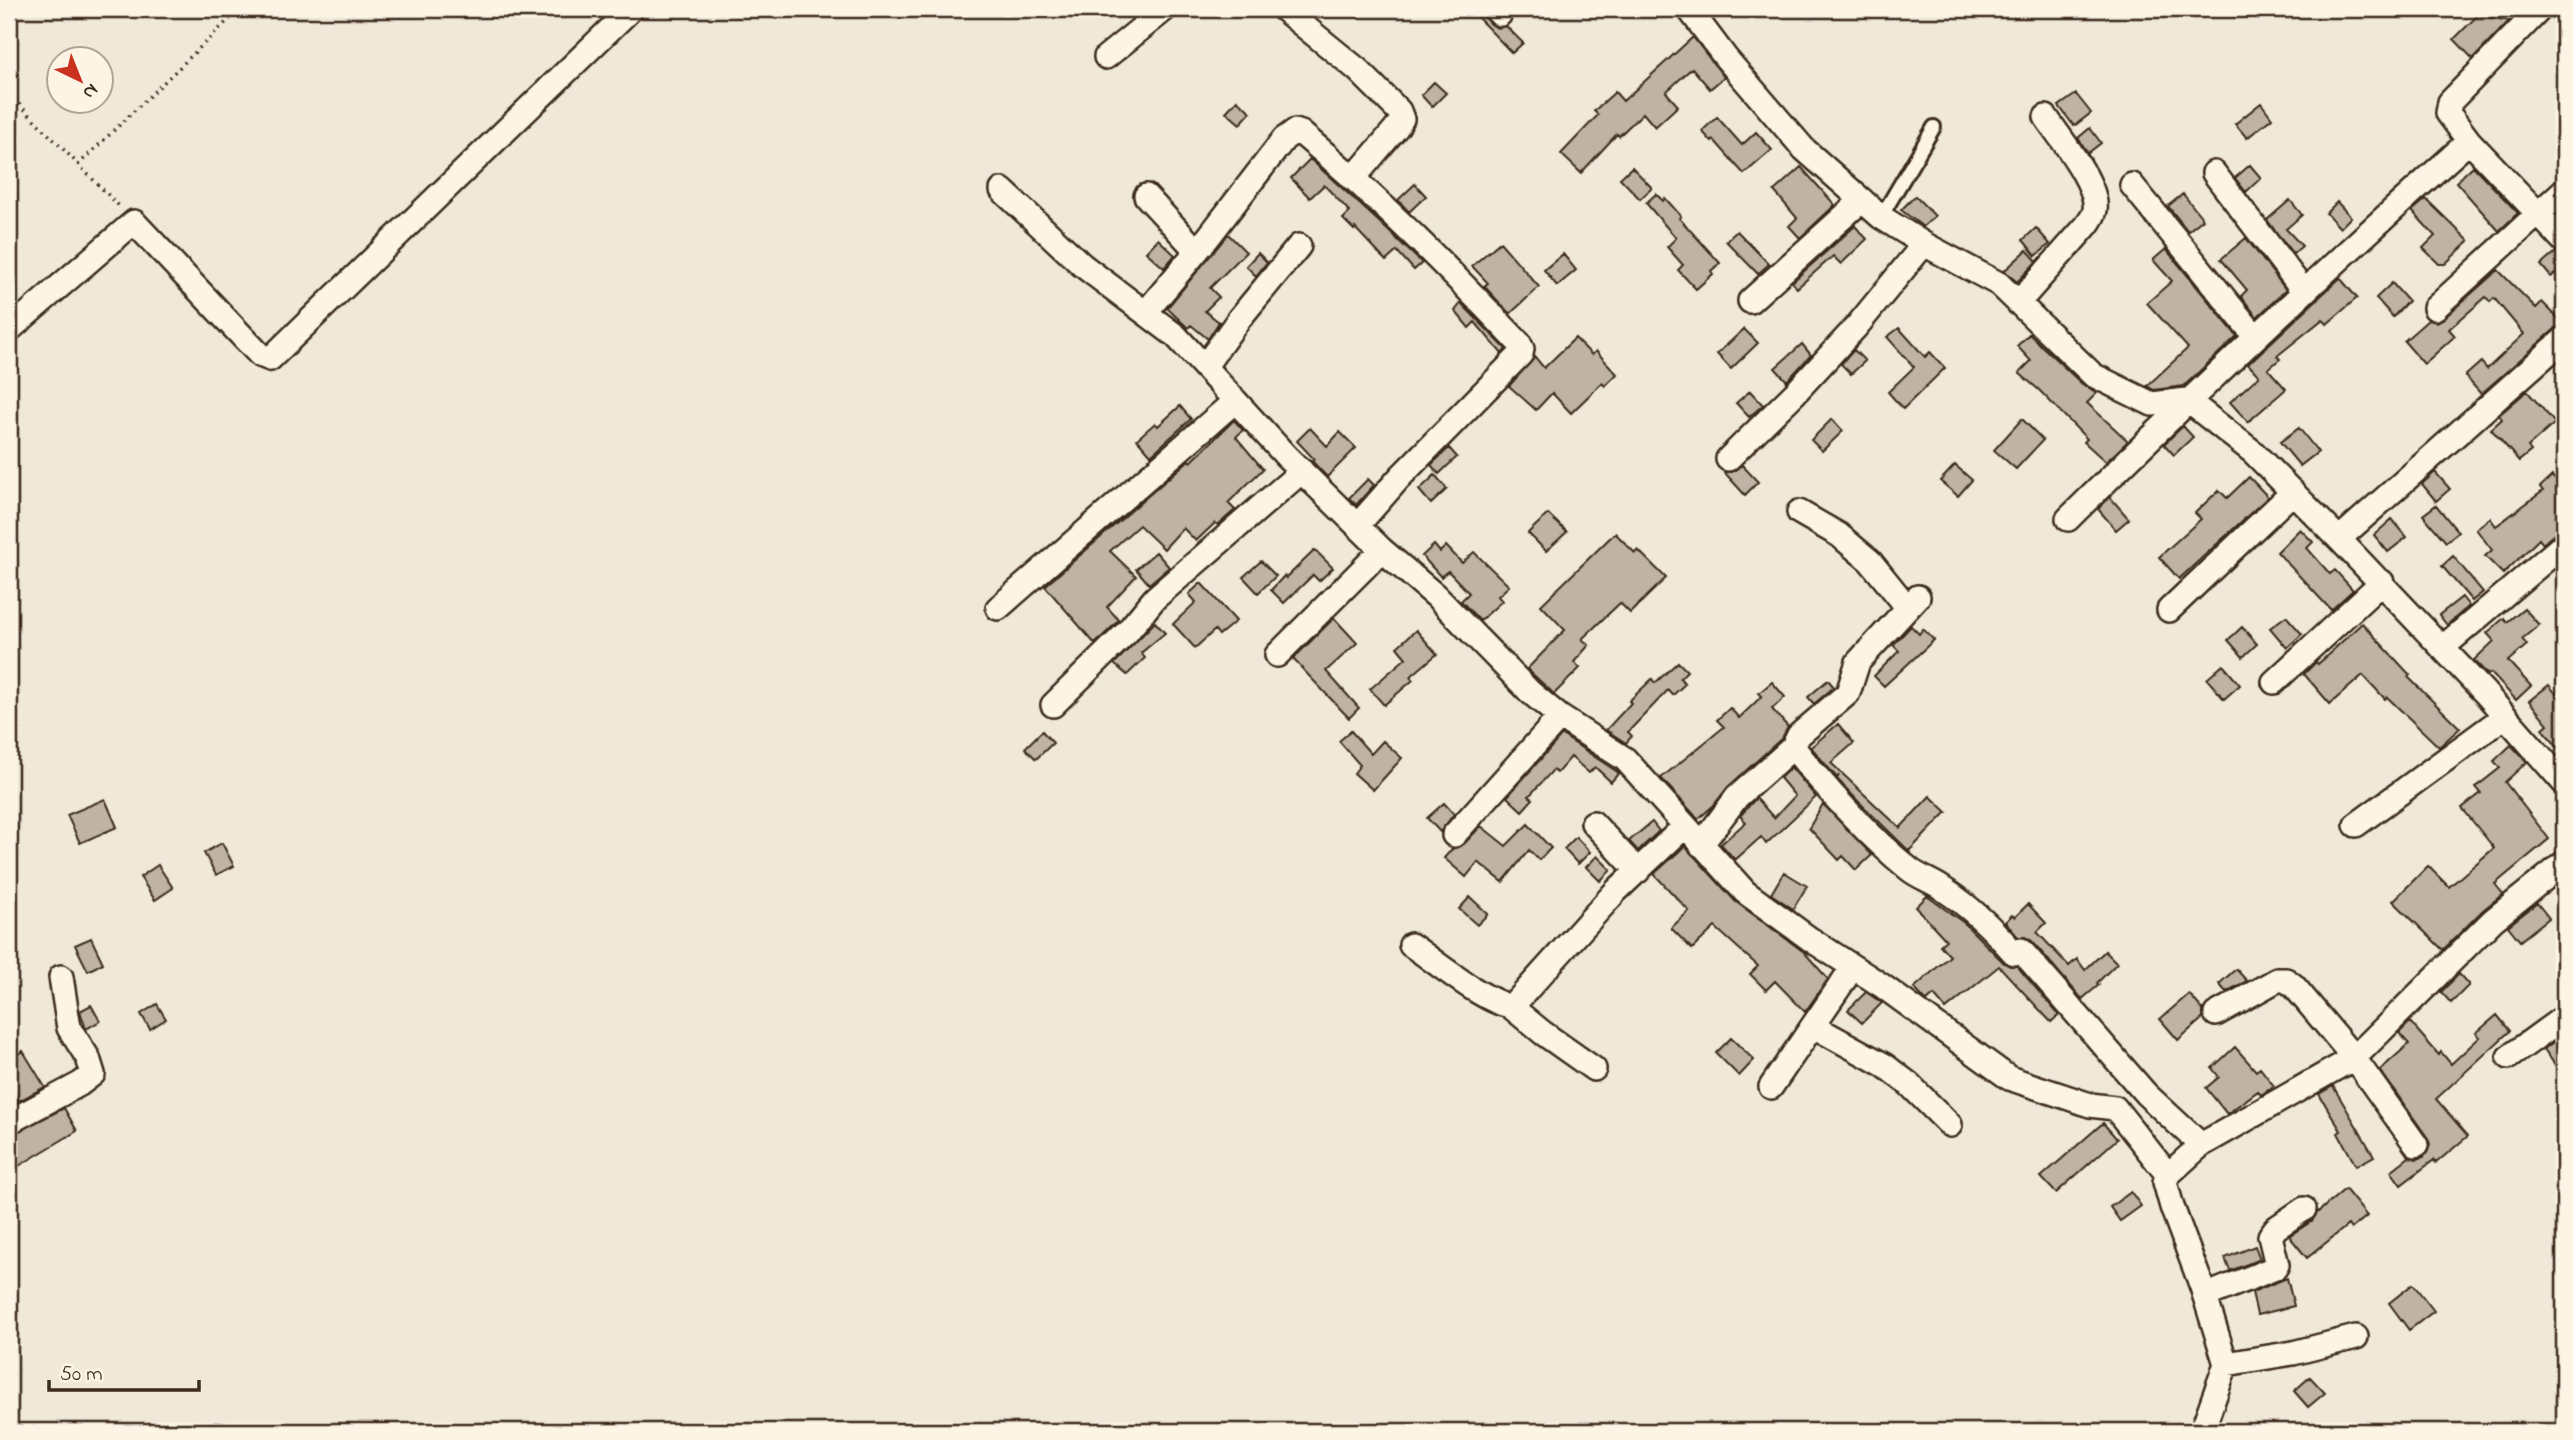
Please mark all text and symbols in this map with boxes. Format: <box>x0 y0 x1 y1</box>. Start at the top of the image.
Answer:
north arrow <box>46 46 116 116</box>
text: N <box>76 76 104 105</box>
scale bar <box>49 1349 200 1393</box>
text: 50 m <box>60 1360 103 1390</box>

